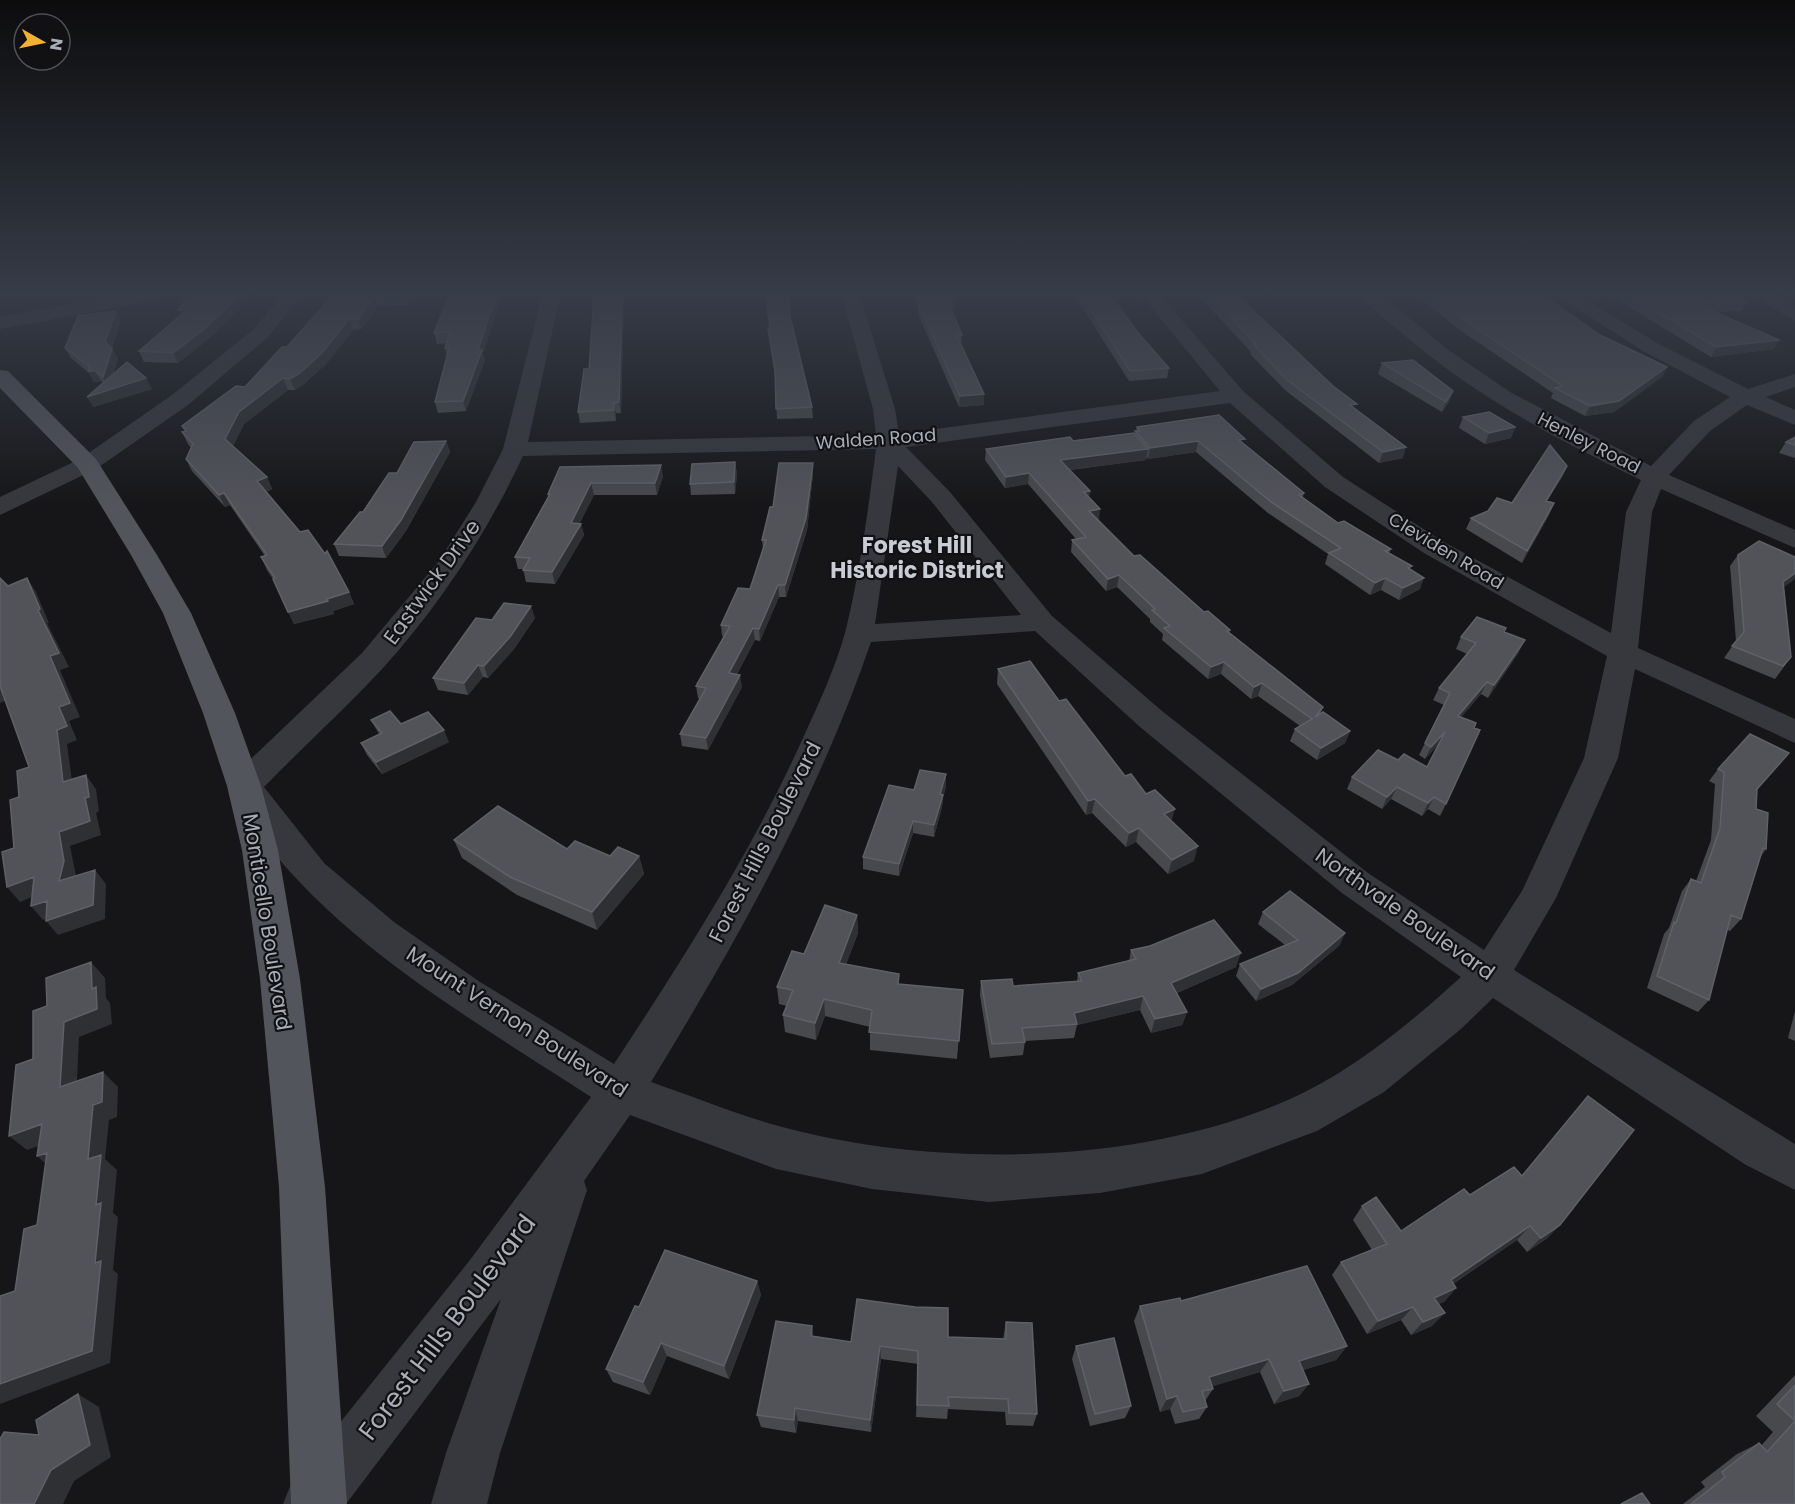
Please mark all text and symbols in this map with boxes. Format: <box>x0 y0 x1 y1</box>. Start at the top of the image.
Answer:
north arrow <box>12 12 72 72</box>
text: N <box>44 37 69 52</box>
street label: Henley Road <box>1533 406 1645 479</box>
street label: Walden Road <box>815 422 937 455</box>
street label: Cleviden Road <box>1384 506 1509 595</box>
street label: Eastwick Drive <box>376 513 487 650</box>
district label: Forest Hill Historic District <box>830 530 1004 586</box>
street label: Forest Hills Boulevard <box>701 736 828 947</box>
street label: Monticello Boulevard <box>236 812 299 1032</box>
street label: Northvale Boulevard <box>1310 841 1501 987</box>
street label: Mount Vernon Boulevard <box>401 939 634 1104</box>
street label: Forest Hills Boulevard <box>350 1207 544 1447</box>

